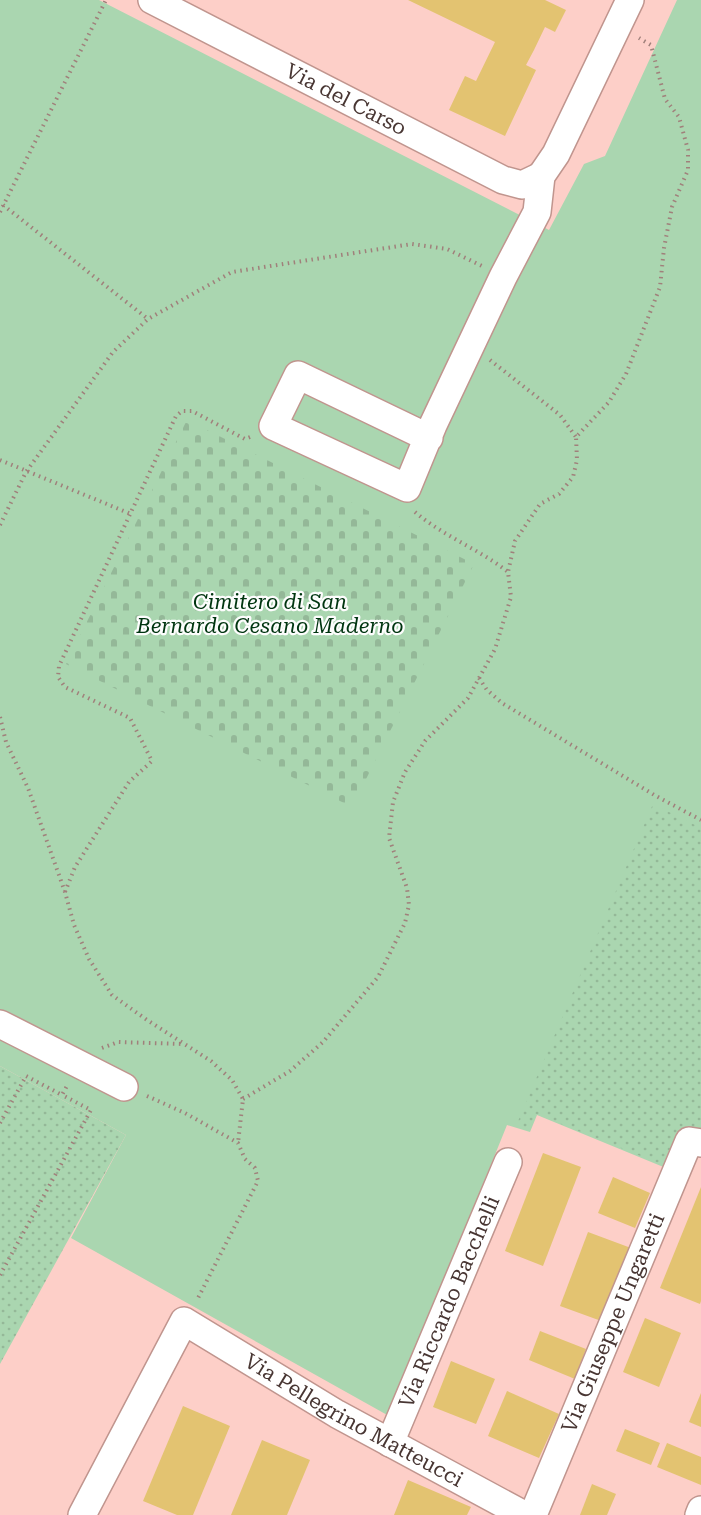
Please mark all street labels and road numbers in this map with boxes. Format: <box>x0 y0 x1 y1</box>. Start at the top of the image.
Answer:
street label: Via del Carso <box>282 59 410 140</box>
street label: Via Riccardo Bacchelli <box>394 1192 504 1412</box>
street label: Via Giuseppe Ungaretti <box>557 1209 670 1436</box>
street label: Via Pellegrino Matteucci <box>240 1349 467 1492</box>

